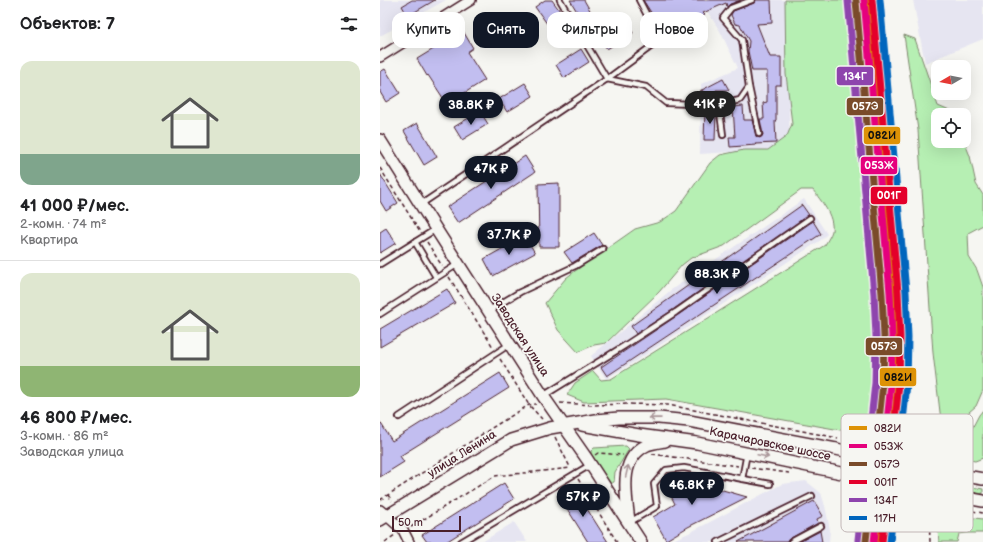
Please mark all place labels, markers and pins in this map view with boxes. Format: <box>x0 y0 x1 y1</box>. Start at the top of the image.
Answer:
pin: 41K ₽ <box>682 91 738 125</box>
pin: 38.8K ₽ <box>434 92 508 126</box>
pin: 47K ₽ <box>463 156 519 190</box>
pin: 37.7K ₽ <box>472 222 546 256</box>
pin: 88.3K ₽ <box>680 261 754 295</box>
pin: 46.8K ₽ <box>655 472 729 506</box>
pin: 57K ₽ <box>555 484 611 518</box>

